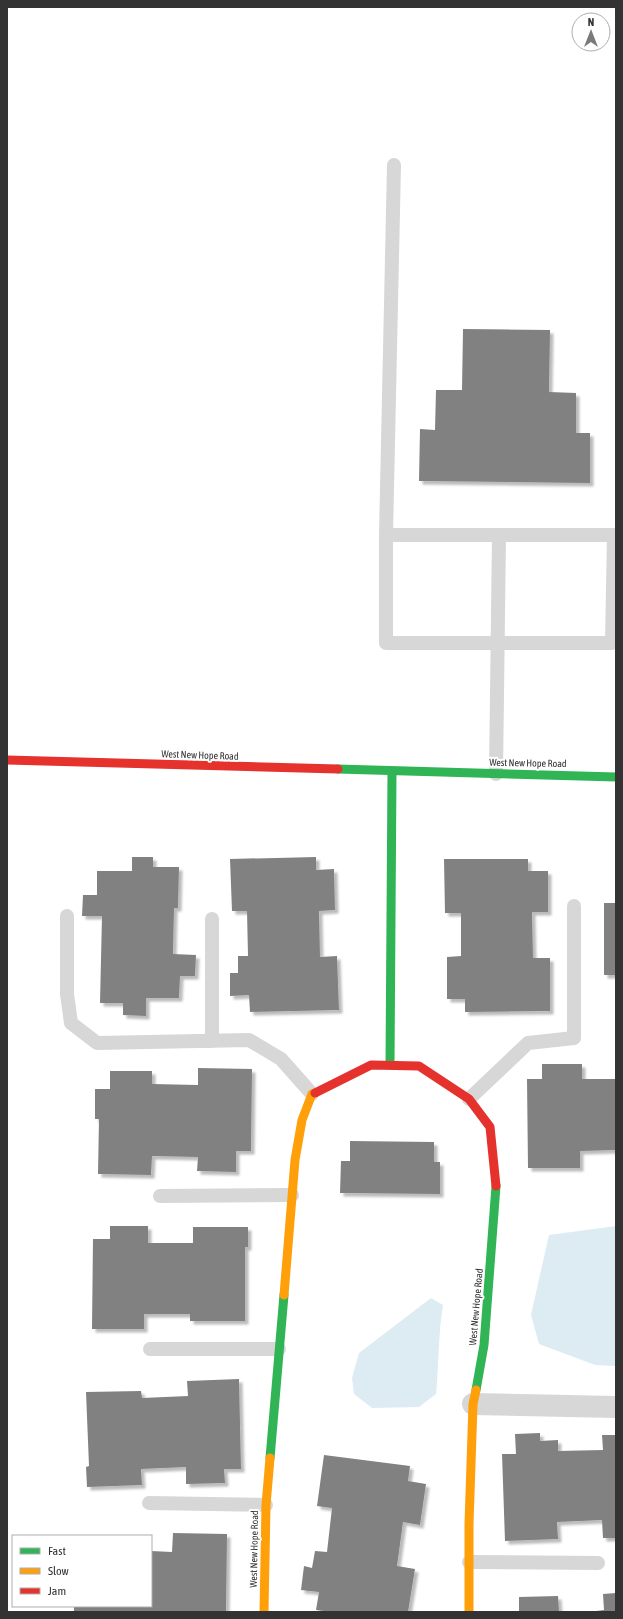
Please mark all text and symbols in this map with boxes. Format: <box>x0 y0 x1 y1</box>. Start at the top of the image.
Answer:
north arrow <box>571 12 611 52</box>
text: N <box>588 16 594 28</box>
street label: West New Hope Road <box>161 748 239 762</box>
street label: West New Hope Road <box>489 757 567 769</box>
street label: West New Hope Road <box>467 1268 485 1346</box>
street label: West New Hope Road <box>248 1510 260 1588</box>
legend <box>12 1535 152 1607</box>
text: Fast <box>48 1544 66 1558</box>
text: Slow <box>48 1564 69 1578</box>
text: Jam <box>48 1584 66 1598</box>

